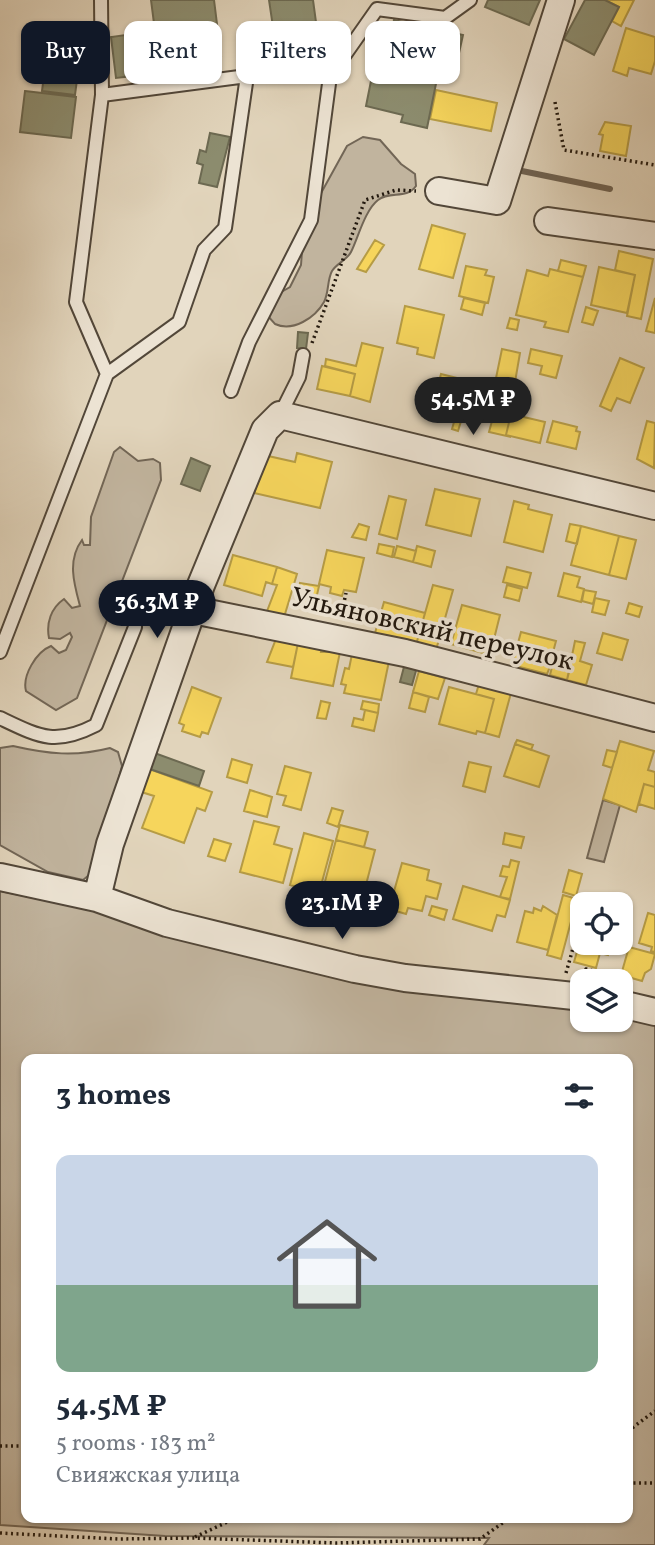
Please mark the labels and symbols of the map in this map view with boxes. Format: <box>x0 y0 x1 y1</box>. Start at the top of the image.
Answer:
pin: 54.5M ₽ <box>408 378 538 437</box>
street label: Ульяновский переулок <box>287 578 578 682</box>
pin: 36.3M ₽ <box>92 580 222 640</box>
pin: 23.1M ₽ <box>277 881 407 941</box>

